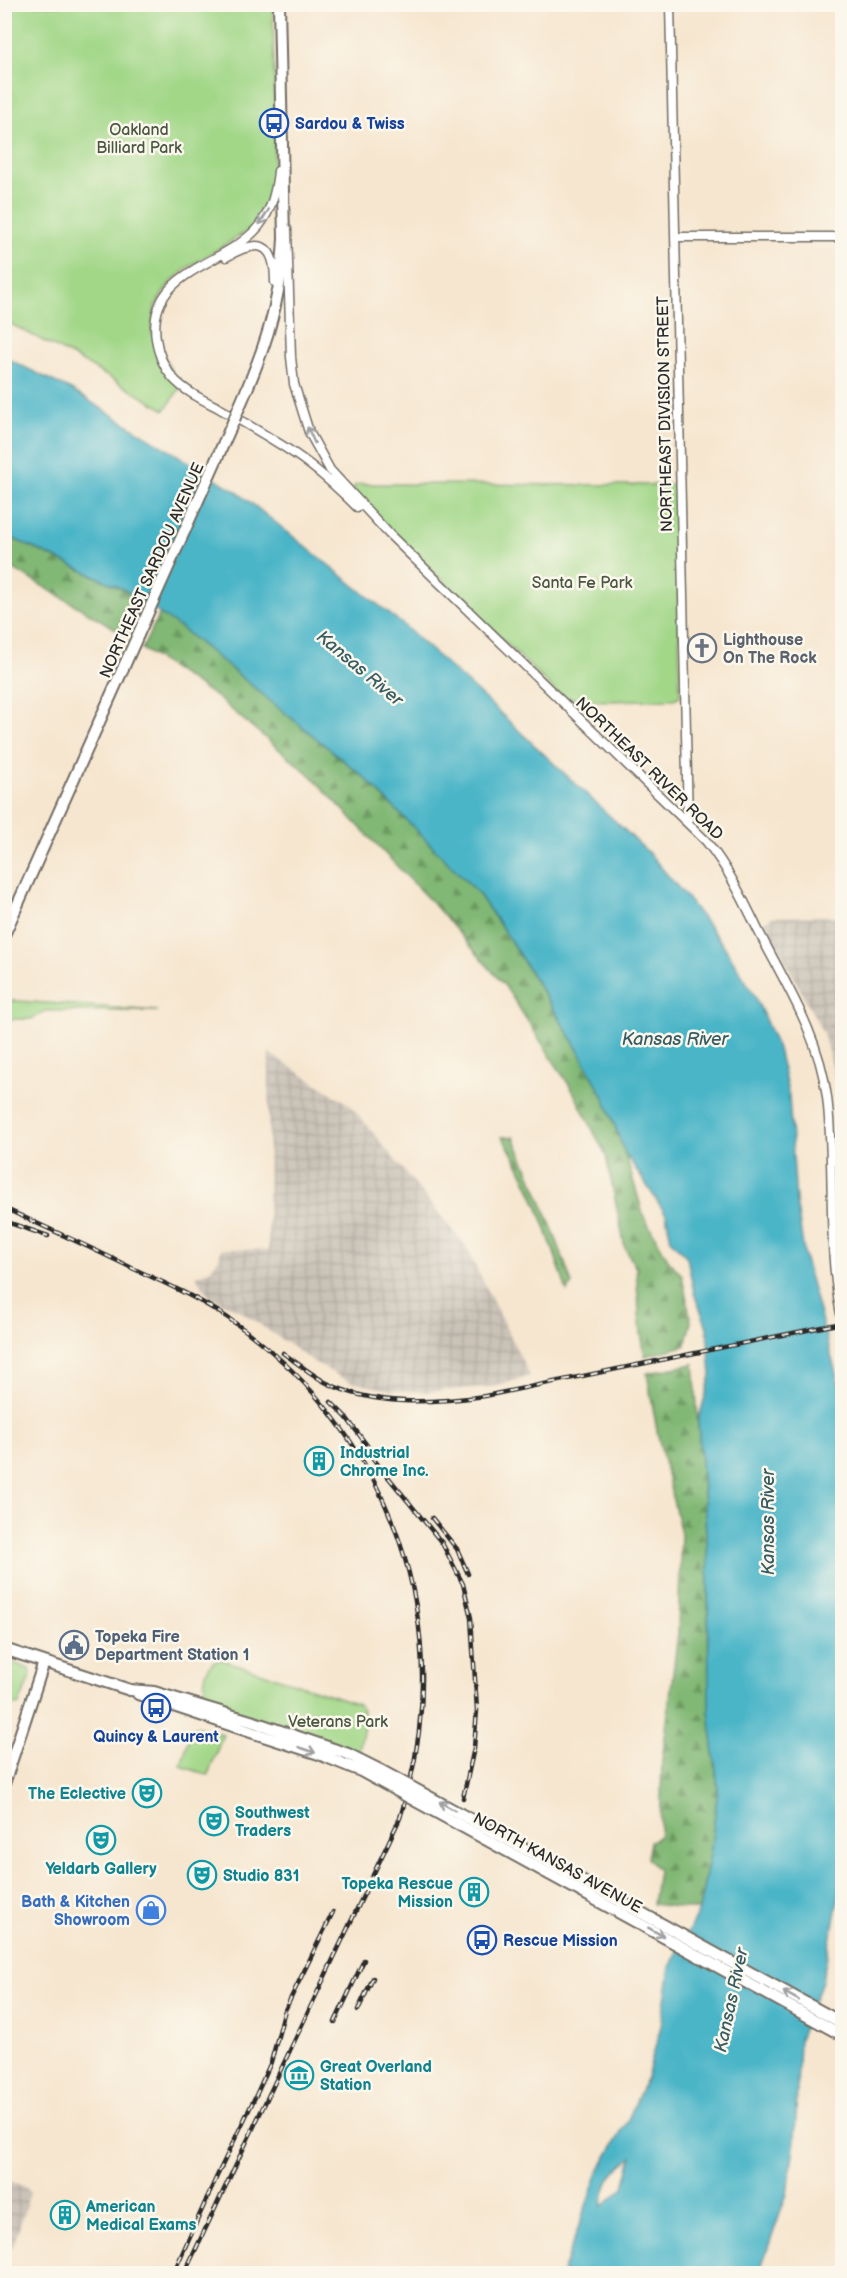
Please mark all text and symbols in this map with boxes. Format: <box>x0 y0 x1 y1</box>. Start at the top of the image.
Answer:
bus stop icon: Sardou & Twiss <box>258 107 290 139</box>
place label: Sardou & Twiss <box>295 115 405 134</box>
park label: Oakland Billiard Park <box>96 121 182 158</box>
one-way arrow <box>258 208 270 225</box>
street label: NORTHEAST DIVISION STREET <box>654 295 677 532</box>
one-way arrow <box>305 426 316 445</box>
street label: NORTHEAST SARDOU AVENUE <box>96 460 209 681</box>
park label: Santa Fe Park <box>532 574 632 593</box>
water label: Kansas River <box>312 626 408 712</box>
place label: Lighthouse On The Rock <box>723 631 817 668</box>
church icon: Lighthouse On The Rock <box>686 632 718 664</box>
street label: NORTHEAST RIVER ROAD <box>571 694 727 845</box>
water label: Kansas River <box>622 1029 730 1050</box>
place label: Industrial Chrome Inc. <box>340 1444 429 1481</box>
building icon: Industrial Chrome Inc. <box>303 1445 335 1477</box>
water label: Kansas River <box>758 1467 779 1575</box>
place label: Topeka Fire Department Station 1 <box>95 1628 250 1665</box>
public building icon: Topeka Fire Department Station 1 <box>58 1629 90 1661</box>
bus stop icon: Quincy & Laurent <box>140 1692 172 1724</box>
park label: Veterans Park <box>288 1713 388 1732</box>
place label: Quincy & Laurent <box>93 1728 219 1747</box>
one-way arrow <box>297 1745 316 1756</box>
theatre icon: The Eclective <box>131 1777 163 1809</box>
place label: The Eclective <box>28 1785 126 1804</box>
one-way arrow <box>439 1800 456 1812</box>
place label: Southwest Traders <box>235 1804 310 1841</box>
theatre icon: Southwest Traders <box>198 1805 230 1837</box>
street label: NORTH KANSAS AVENUE <box>470 1809 645 1918</box>
theatre icon: Yeldarb Gallery <box>85 1824 117 1856</box>
theatre icon: Studio 831 <box>186 1859 218 1891</box>
place label: Yeldarb Gallery <box>45 1860 157 1879</box>
place label: Studio 831 <box>223 1867 299 1886</box>
place label: Topeka Rescue Mission <box>342 1875 453 1912</box>
building icon: Topeka Rescue Mission <box>458 1876 490 1908</box>
place label: Bath & Kitchen Showroom <box>21 1893 130 1930</box>
shop icon: Bath & Kitchen Showroom <box>135 1894 167 1926</box>
bus stop icon: Rescue Mission <box>466 1924 498 1956</box>
one-way arrow <box>647 1927 664 1939</box>
place label: Rescue Mission <box>503 1932 618 1951</box>
water label: Kansas River <box>710 1945 753 2054</box>
one-way arrow <box>783 1989 800 2001</box>
place label: Great Overland Station <box>320 2058 432 2095</box>
museum icon: Great Overland Station <box>283 2059 315 2091</box>
place label: American Medical Exams <box>85 2198 197 2235</box>
building icon: American Medical Exams <box>49 2199 81 2231</box>

